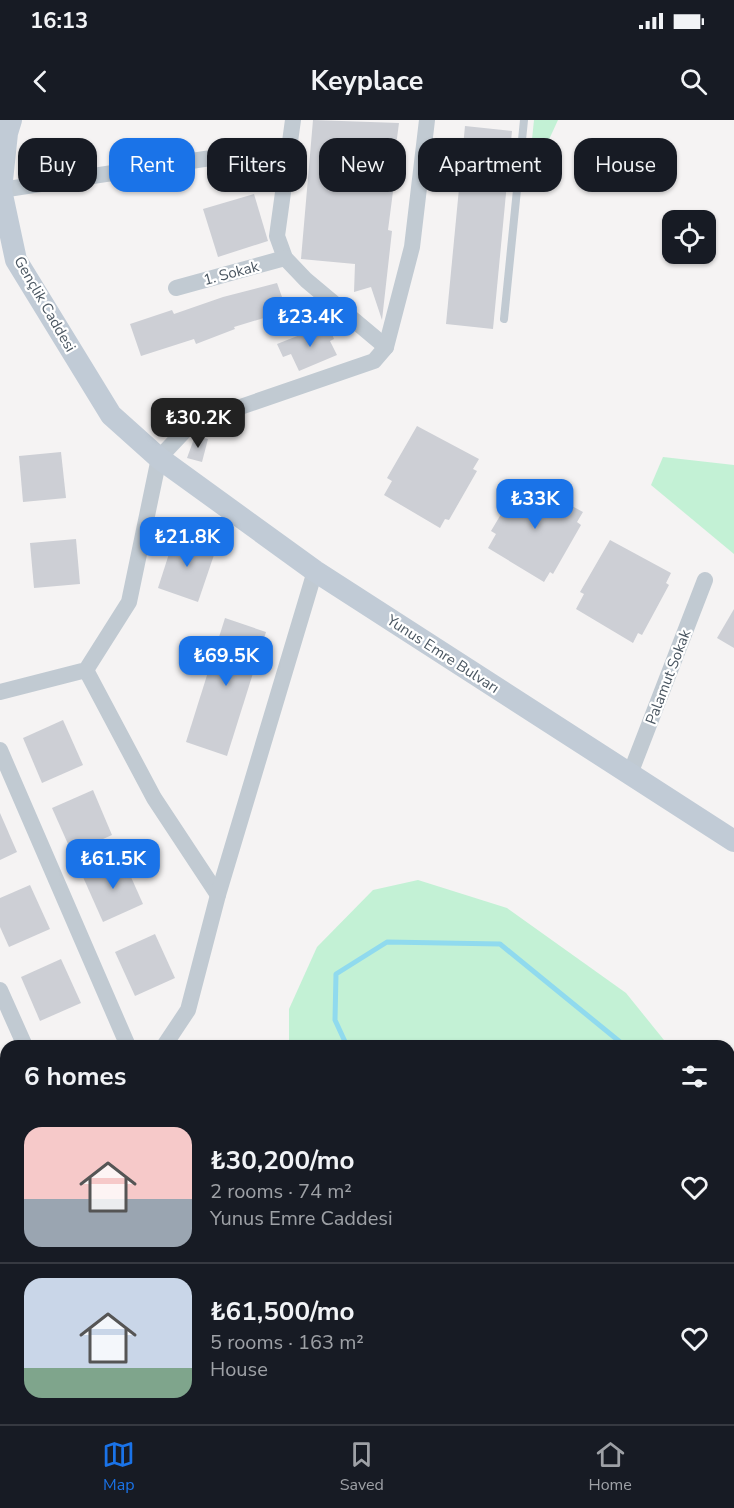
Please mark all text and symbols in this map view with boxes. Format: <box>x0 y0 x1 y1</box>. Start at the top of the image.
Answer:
text: 16:13 <box>30 6 88 36</box>
text: Keyplace <box>311 63 423 100</box>
icon: back <box>24 65 57 98</box>
icon: search <box>677 65 710 98</box>
chip: Buy <box>18 138 97 192</box>
chip: Rent <box>109 138 195 192</box>
chip: Filters <box>207 138 307 192</box>
chip: New <box>319 138 406 192</box>
chip: Apartment <box>418 138 562 192</box>
chip: House <box>574 138 677 192</box>
map controls <box>662 210 716 264</box>
button: locate <box>662 210 716 264</box>
street label: Gençlik Caddesi <box>9 252 81 356</box>
street label: 1. Sokak <box>201 256 261 290</box>
pin: ₺23.4K <box>261 297 359 348</box>
text: ₺23.4K <box>277 303 343 330</box>
pin: ₺30.2K <box>149 398 247 449</box>
text: ₺30.2K <box>165 404 231 431</box>
pin: ₺33K <box>499 479 571 530</box>
text: ₺33K <box>510 485 560 512</box>
pin: ₺21.8K <box>138 517 236 568</box>
text: ₺21.8K <box>154 523 220 550</box>
street label: Yunus Emre Bulvarı <box>382 610 503 698</box>
street label: Palamut Sokak <box>641 626 695 727</box>
pin: ₺69.5K <box>177 636 275 687</box>
text: ₺69.5K <box>193 642 259 669</box>
pin: ₺61.5K <box>64 839 162 890</box>
text: ₺61.5K <box>80 845 146 872</box>
text: 6 homes <box>24 1059 126 1094</box>
icon: filters <box>678 1060 711 1093</box>
text: ₺30,200/mo <box>210 1143 354 1178</box>
icon: home <box>72 1151 144 1223</box>
icon: heart <box>678 1171 711 1204</box>
text: 2 rooms · 74 m² <box>210 1178 352 1205</box>
text: Yunus Emre Caddesi <box>210 1205 393 1232</box>
text: ₺61,500/mo <box>210 1294 354 1329</box>
icon: home <box>72 1302 144 1374</box>
icon: heart <box>678 1322 711 1355</box>
text: 5 rooms · 163 m² <box>210 1329 364 1356</box>
text: House <box>210 1356 268 1383</box>
tab: Map <box>102 1438 135 1496</box>
tab: Saved <box>340 1438 384 1496</box>
tab: Home <box>588 1438 632 1496</box>

